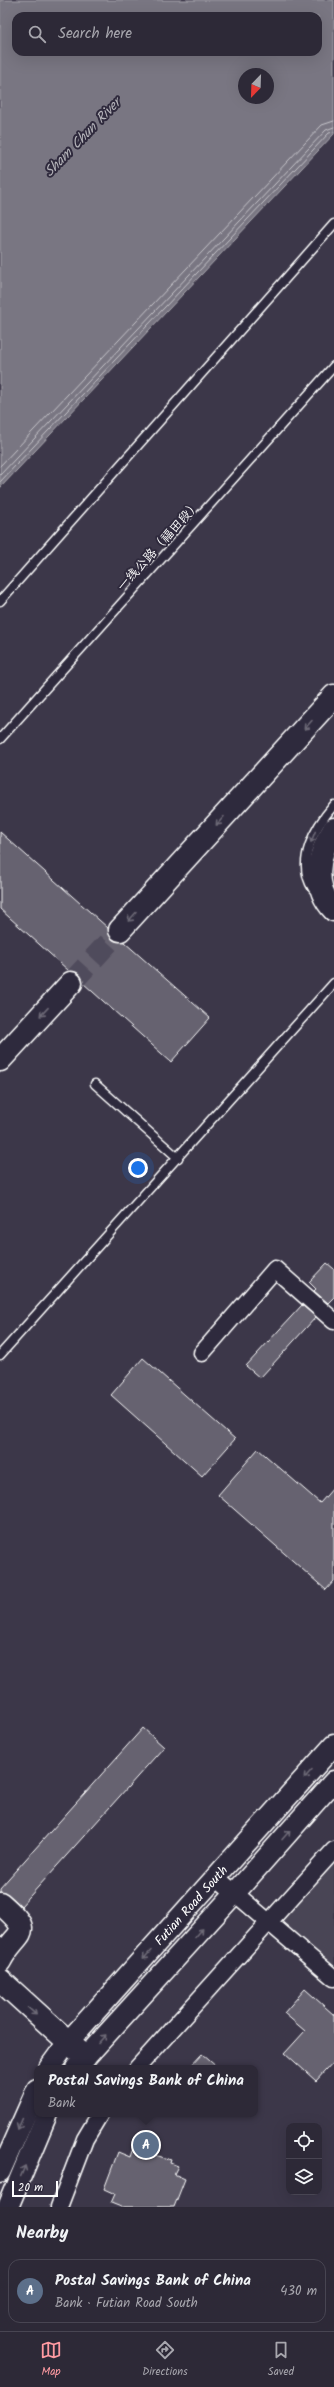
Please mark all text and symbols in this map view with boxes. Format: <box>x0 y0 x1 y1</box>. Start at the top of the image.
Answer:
search box <box>12 12 322 56</box>
text: Search here <box>58 22 132 46</box>
icon: search <box>26 23 48 45</box>
north arrow <box>238 68 274 104</box>
water label: Sham Chun River <box>39 91 129 182</box>
street label: 一线公路（福田段） <box>112 495 206 597</box>
one-way arrow <box>303 720 312 730</box>
one-way arrow <box>215 816 225 826</box>
one-way arrow <box>308 831 316 843</box>
one-way arrow <box>128 912 137 922</box>
one-way arrow <box>40 1007 49 1017</box>
your location <box>128 1158 148 1178</box>
one-way arrow <box>303 1769 313 1779</box>
one-way arrow <box>281 1831 290 1841</box>
street label: Futian Road South <box>150 1861 234 1951</box>
one-way arrow <box>195 1927 204 1938</box>
one-way arrow <box>142 1949 151 1960</box>
one-way arrow <box>27 2006 38 2015</box>
one-way arrow <box>97 2034 107 2044</box>
popup <box>34 2065 258 2117</box>
text: Postal Savings Bank of China <box>48 2069 244 2093</box>
text: Bank <box>48 2093 75 2114</box>
one-way arrow <box>16 2117 23 2129</box>
map controls <box>286 2123 322 2195</box>
button: locate <box>286 2123 322 2159</box>
pin: A <box>133 2130 159 2160</box>
button: layers <box>286 2159 322 2195</box>
one-way arrow <box>19 2165 27 2177</box>
scale bar <box>12 2179 58 2198</box>
text: 20 m <box>18 2179 43 2197</box>
text: Nearby <box>16 2220 68 2247</box>
text: Postal Savings Bank of China <box>55 2269 251 2293</box>
text: A <box>26 2281 34 2302</box>
text: 430 m <box>280 2281 317 2302</box>
text: Bank · Futian Road South <box>55 2293 198 2314</box>
tab: Map <box>40 2339 62 2381</box>
tab: Directions <box>142 2339 188 2381</box>
tab: Saved <box>268 2339 294 2381</box>

